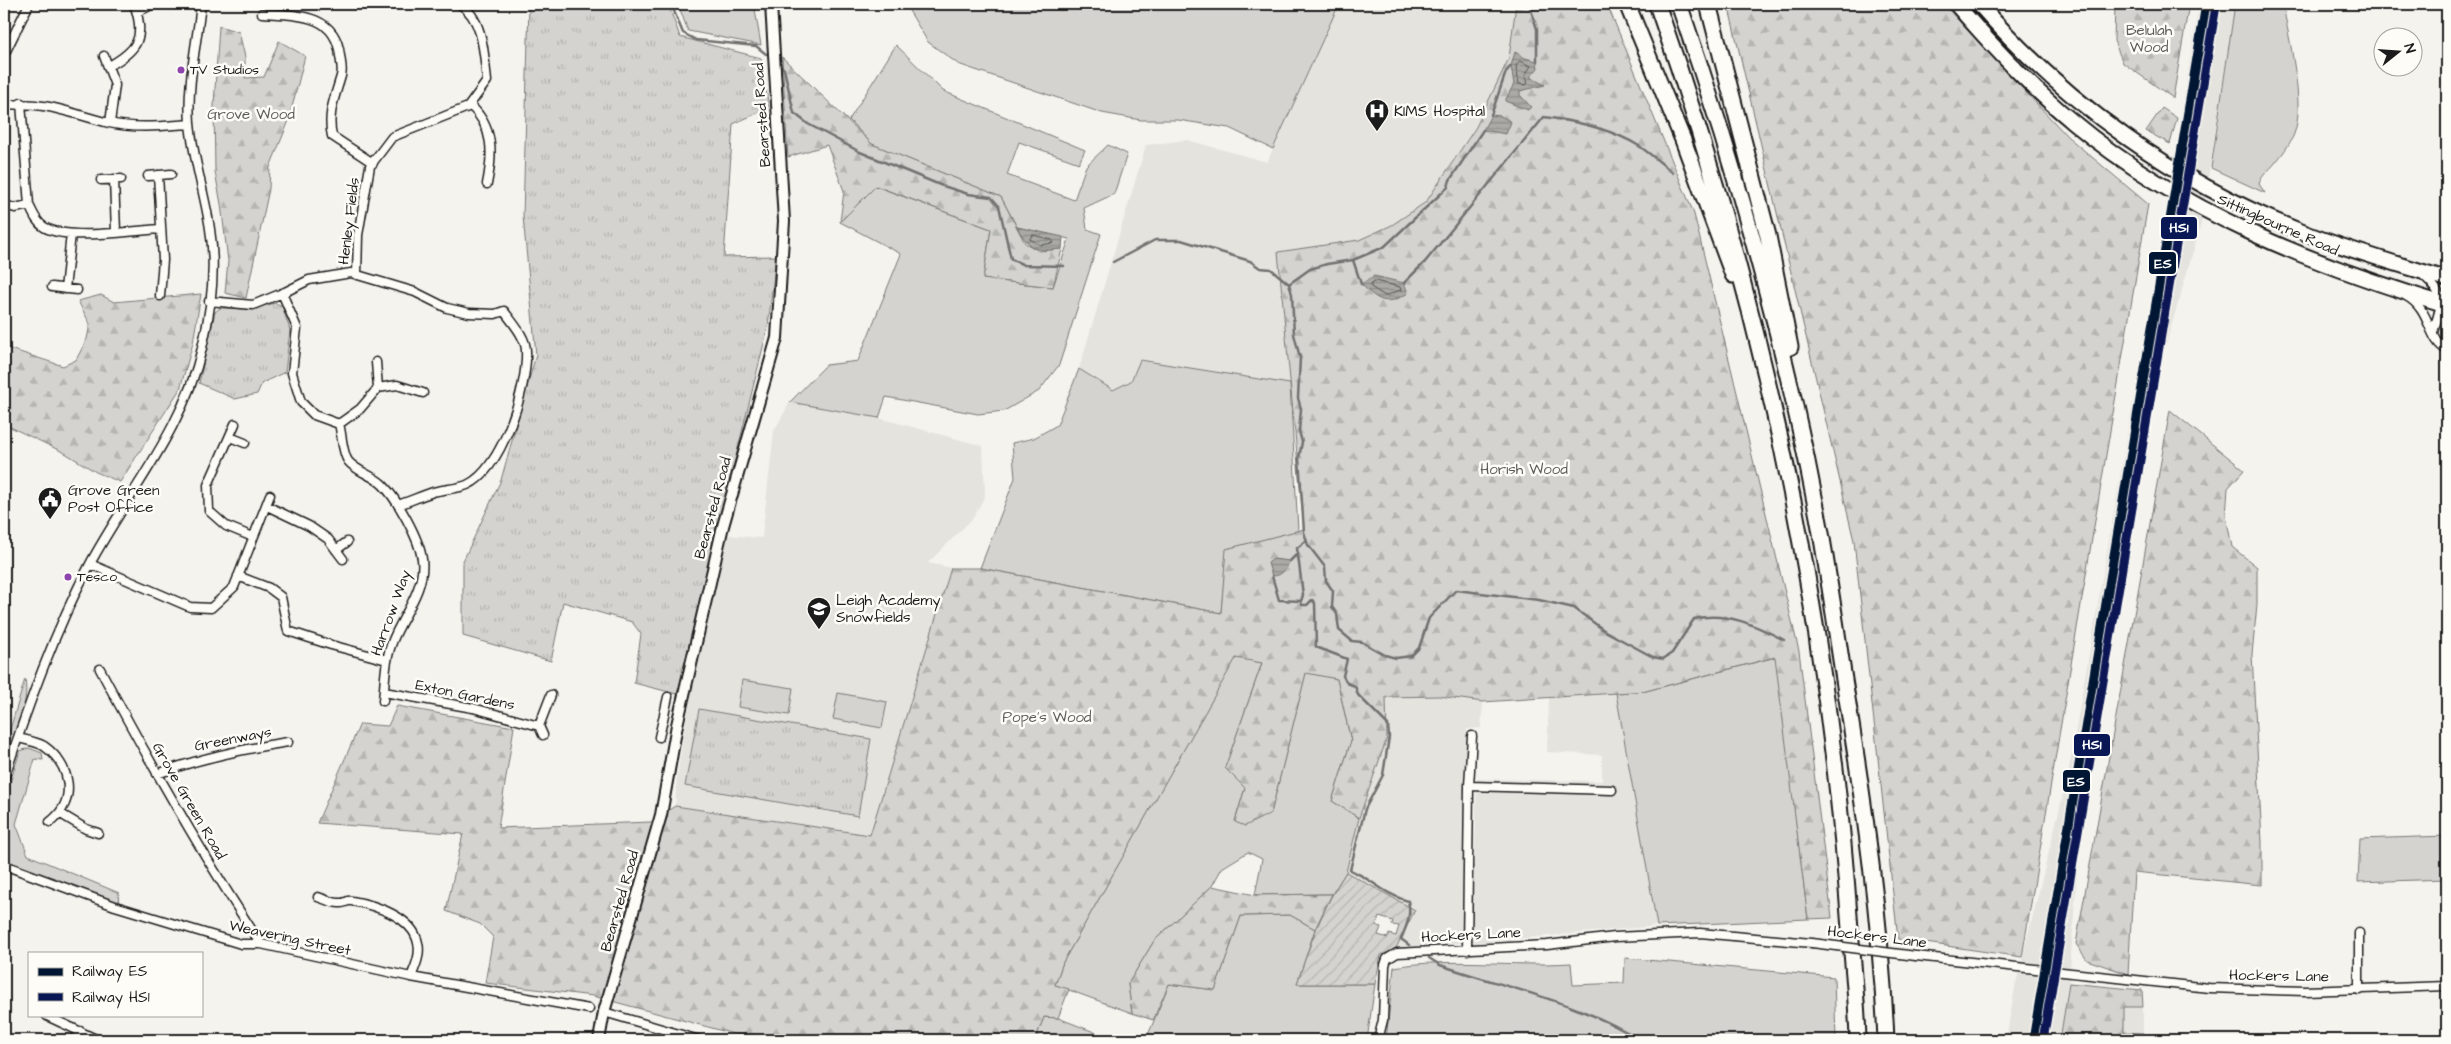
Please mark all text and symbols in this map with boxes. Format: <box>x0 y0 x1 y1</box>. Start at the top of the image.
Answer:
park label: Belulah Wood <box>2126 20 2173 58</box>
north arrow <box>2374 28 2424 78</box>
text: N <box>2399 41 2420 56</box>
place label: TV Studios <box>190 60 259 80</box>
street label: Bearsted Road <box>748 62 776 168</box>
marker: TV Studios <box>176 65 186 75</box>
hospital icon: KIMS Hospital <box>1364 98 1390 132</box>
place label: KIMS Hospital <box>1394 101 1485 122</box>
park label: Grove Wood <box>207 104 295 125</box>
street label: Henley Fields <box>333 176 366 266</box>
street label: Sittingbourne Road <box>2214 189 2342 262</box>
line badge: HS1 <box>2160 216 2198 240</box>
text: HS1 <box>2169 218 2189 238</box>
line badge: ES <box>2148 251 2177 275</box>
text: ES <box>2154 254 2172 274</box>
street label: Bearsted Road <box>689 454 737 561</box>
park label: Horish Wood <box>1480 459 1568 480</box>
place label: Grove Green Post Office <box>68 480 160 518</box>
public building icon: Grove Green Post Office <box>37 486 63 520</box>
place label: Tesco <box>77 567 117 587</box>
street label: Harrow Way <box>366 567 417 659</box>
marker: Tesco <box>63 572 73 582</box>
place label: Leigh Academy Snowfields <box>836 590 940 628</box>
school or university icon: Leigh Academy Snowfields <box>806 596 832 630</box>
street label: Exton Gardens <box>413 674 517 716</box>
park label: Pope's Wood <box>1002 707 1092 728</box>
street label: Greenways <box>193 721 274 758</box>
line badge: HS1 <box>2073 733 2111 757</box>
text: HS1 <box>2082 735 2102 755</box>
street label: Grove Green Road <box>147 739 231 864</box>
line badge: ES <box>2062 769 2091 793</box>
text: ES <box>2067 772 2085 792</box>
street label: Bearsted Road <box>595 848 645 954</box>
street label: Weavering Street <box>227 915 353 962</box>
street label: Hockers Lane <box>1826 920 1928 954</box>
street label: Hockers Lane <box>1421 922 1521 948</box>
legend <box>28 952 202 1016</box>
text: Railway ES <box>72 961 148 983</box>
street label: Hockers Lane <box>2229 965 2329 987</box>
text: Railway HS1 <box>72 987 150 1009</box>

